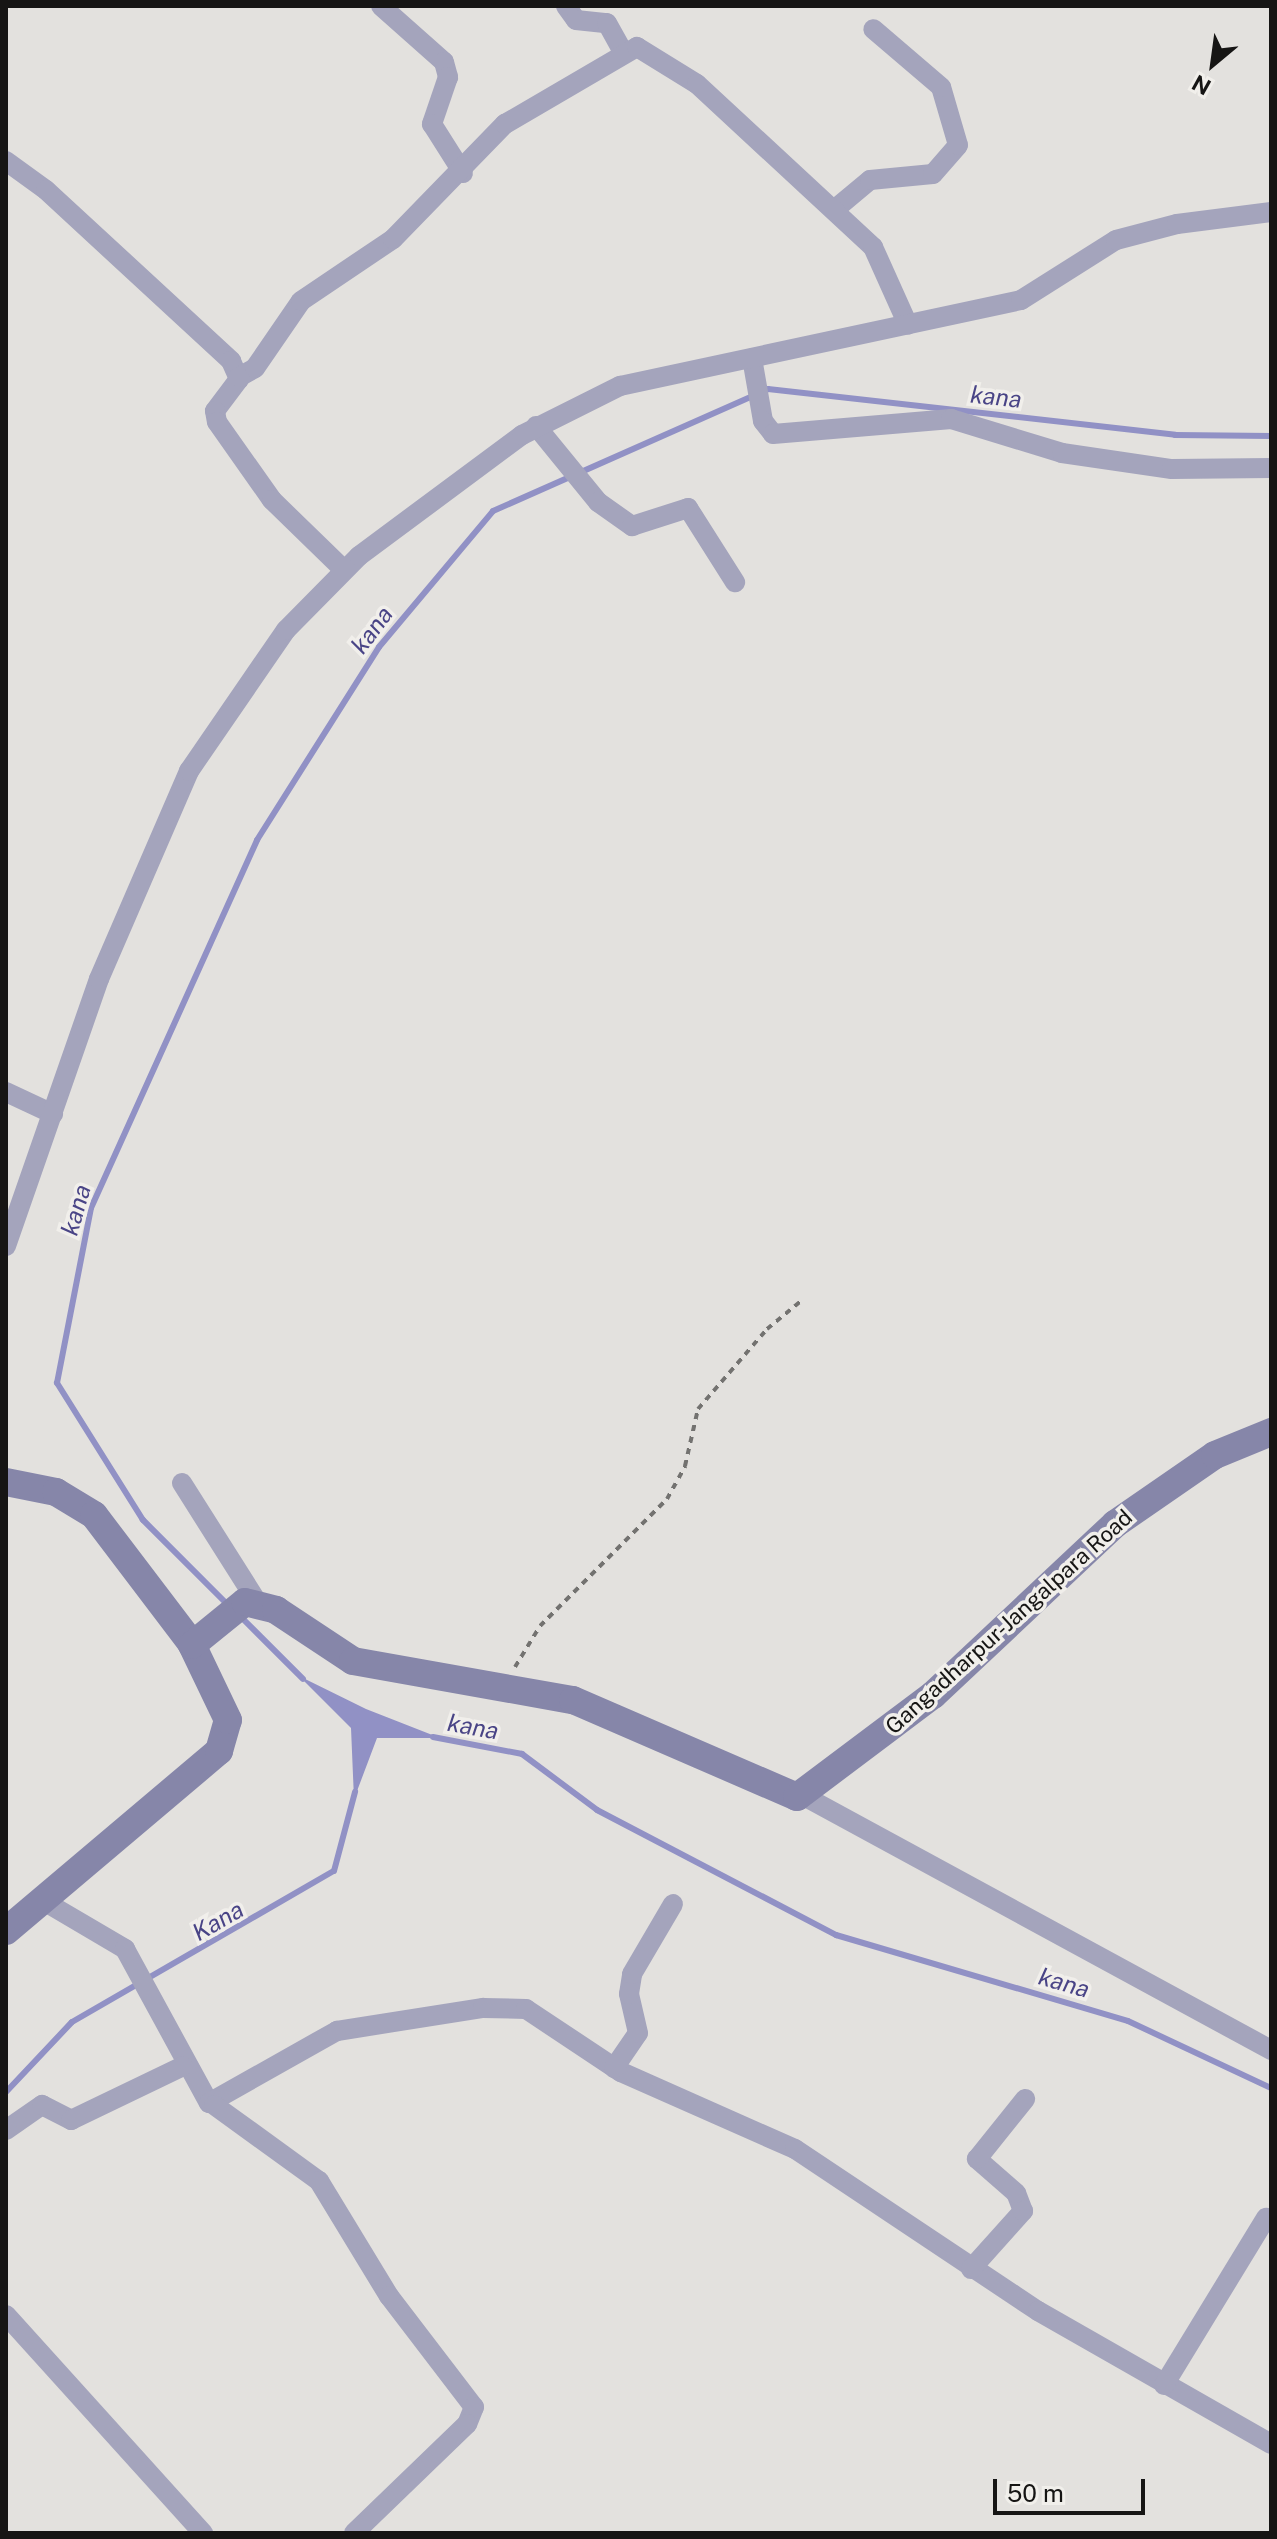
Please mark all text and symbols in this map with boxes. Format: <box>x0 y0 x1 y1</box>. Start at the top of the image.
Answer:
north arrow <box>1173 24 1253 104</box>
text: N <box>1188 69 1215 101</box>
water label: kana <box>969 380 1023 414</box>
water label: kana <box>345 601 399 659</box>
water label: kana <box>55 1181 97 1239</box>
street label: Gangadharpur-Jangalpara Road <box>880 1504 1138 1740</box>
water label: kana <box>445 1708 501 1746</box>
water label: Kana <box>187 1895 249 1947</box>
water label: kana <box>1035 1962 1093 2004</box>
scale bar <box>997 2463 1149 2513</box>
text: 50 m <box>1007 2479 1064 2507</box>

